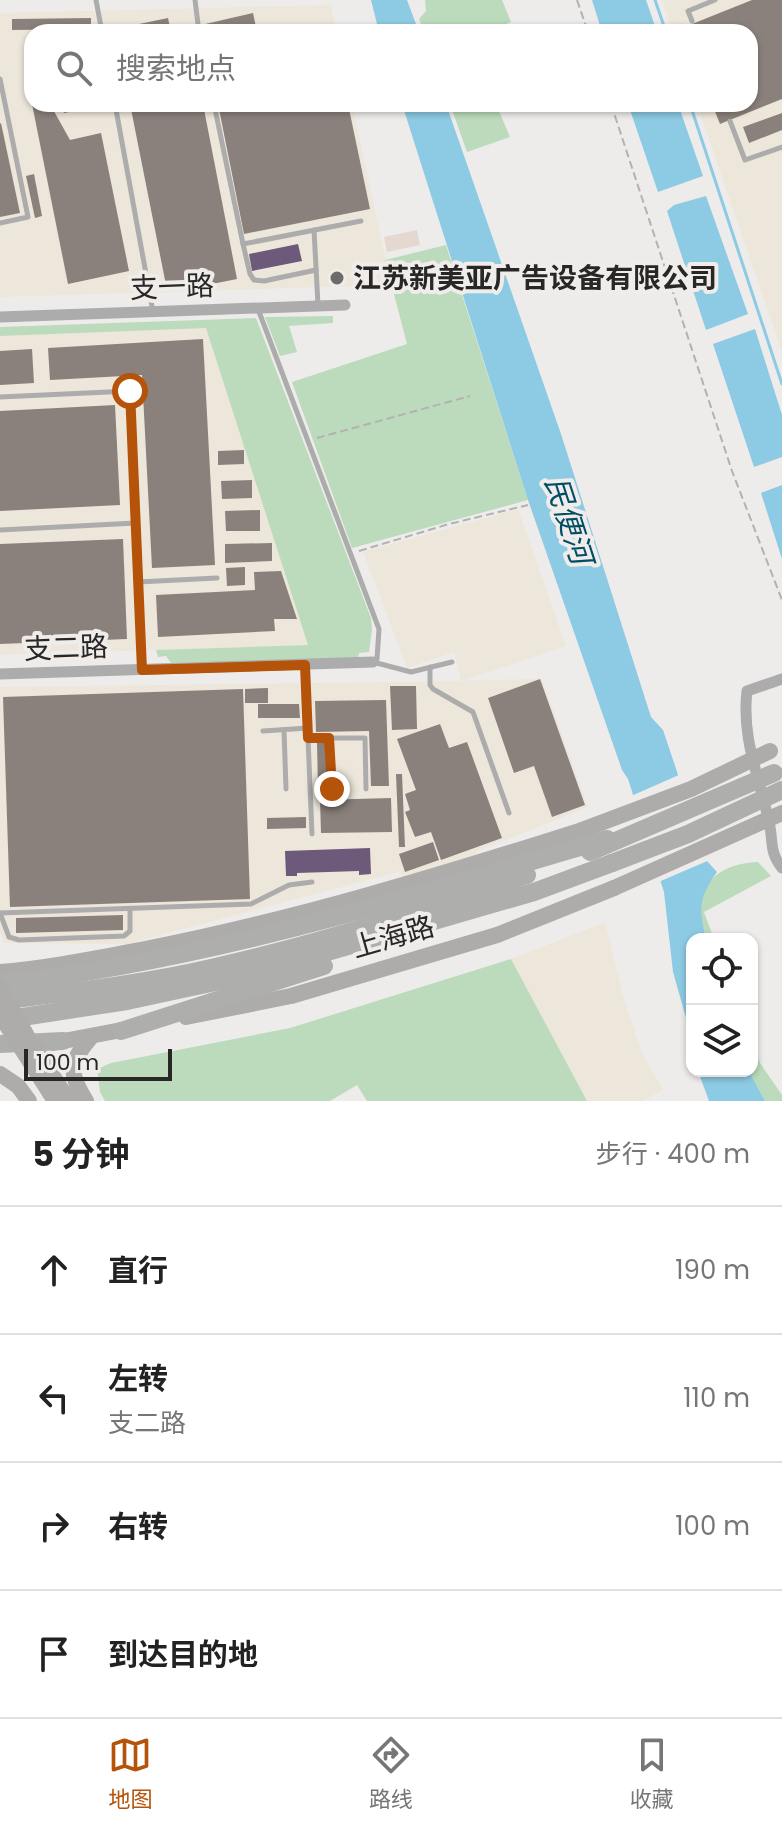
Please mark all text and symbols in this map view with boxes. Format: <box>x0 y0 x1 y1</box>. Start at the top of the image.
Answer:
search box <box>24 24 758 112</box>
icon: search <box>52 46 96 90</box>
text: 搜索地点 <box>116 47 236 90</box>
place label: 江苏新美亚广告设备有限公司 <box>353 259 717 298</box>
street label: 支一路 <box>129 266 215 308</box>
marker: 江苏新美亚广告设备有限公司 <box>328 269 346 287</box>
route start <box>112 373 148 409</box>
water label: 民便河 <box>535 471 605 574</box>
street label: 支二路 <box>23 627 109 669</box>
route end <box>314 771 350 807</box>
street label: 上海路 <box>347 907 439 967</box>
map controls <box>686 933 758 1077</box>
button: locate <box>686 933 758 1005</box>
button: layers <box>686 1005 758 1077</box>
scale bar <box>24 1045 172 1081</box>
text: 100 m <box>36 1047 99 1078</box>
text: 5 分钟 <box>32 1130 129 1178</box>
text: 步行 · 400 m <box>596 1136 750 1172</box>
icon: ahead <box>32 1248 76 1292</box>
text: 直行 <box>108 1249 168 1292</box>
text: 190 m <box>675 1252 750 1288</box>
text: 左转 <box>108 1357 168 1400</box>
icon: left <box>32 1376 76 1420</box>
text: 110 m <box>683 1380 750 1416</box>
text: 支二路 <box>108 1405 186 1441</box>
icon: right <box>32 1504 76 1548</box>
text: 右转 <box>108 1505 168 1548</box>
text: 100 m <box>675 1508 750 1544</box>
icon: arrive <box>32 1632 76 1676</box>
text: 到达目的地 <box>108 1633 258 1676</box>
tab: 地图 <box>108 1733 152 1816</box>
tab: 路线 <box>369 1733 413 1816</box>
tab: 收藏 <box>630 1733 674 1816</box>

